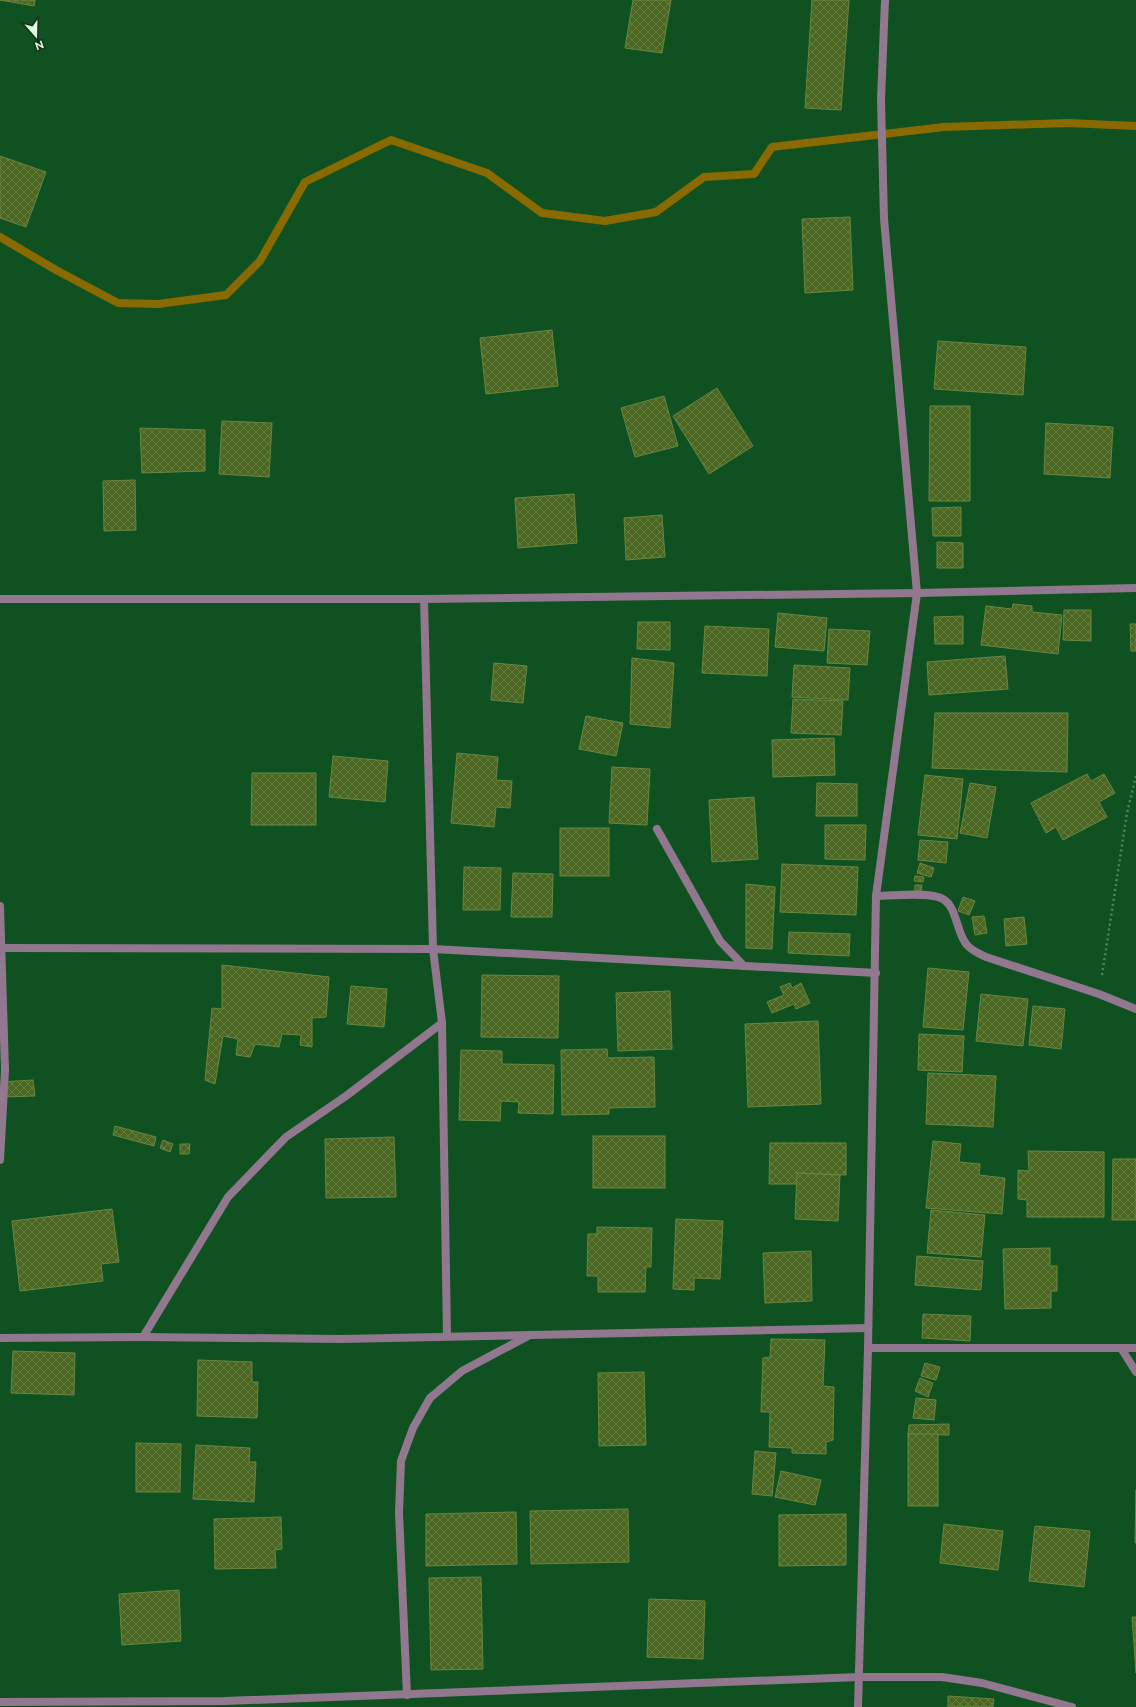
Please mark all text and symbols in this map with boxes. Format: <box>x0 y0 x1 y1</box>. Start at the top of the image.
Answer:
north arrow <box>16 16 56 56</box>
text: N <box>33 37 45 52</box>

